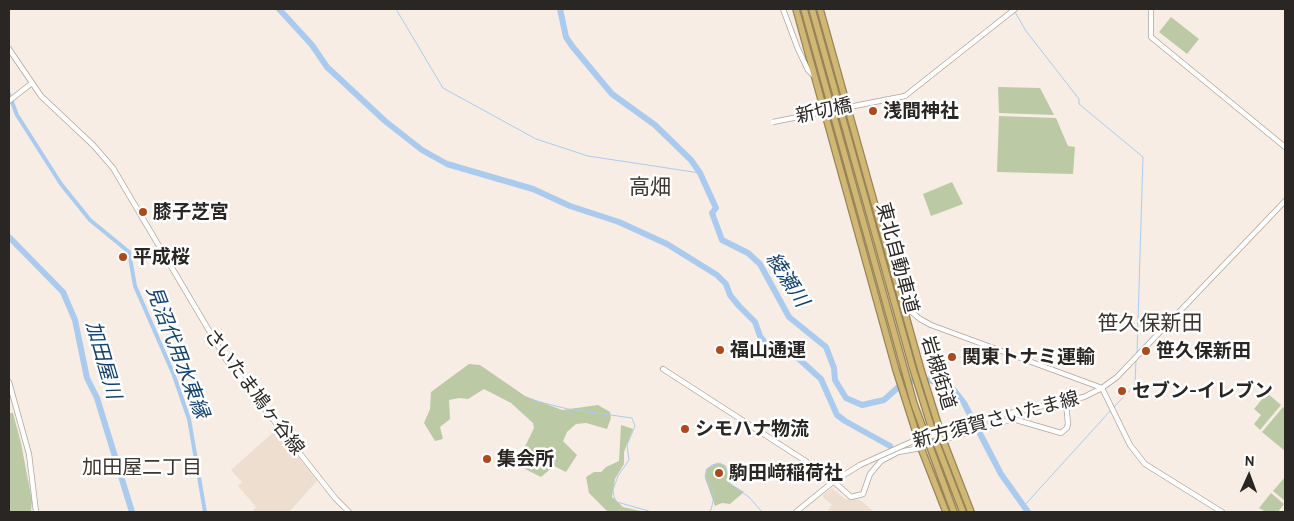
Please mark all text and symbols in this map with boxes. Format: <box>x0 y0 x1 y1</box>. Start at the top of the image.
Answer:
street label: 新切橋 <box>794 94 854 128</box>
place label: 浅間神社 <box>883 100 959 122</box>
marker: 浅間神社 <box>867 105 879 117</box>
district label: 高畑 <box>629 175 671 201</box>
street label: 東北自動車道 <box>871 200 923 316</box>
place label: 膝子芝宮 <box>153 201 229 223</box>
marker: 膝子芝宮 <box>137 206 149 218</box>
place label: 平成桜 <box>133 246 190 268</box>
water label: 綾瀬川 <box>761 248 813 312</box>
marker: 平成桜 <box>117 251 129 263</box>
water label: 見沼代用水東縁 <box>141 282 213 422</box>
district label: 笹久保新田 <box>1098 311 1202 337</box>
water label: 加田屋川 <box>80 318 126 402</box>
street label: さいたま鳩ヶ谷線 <box>199 324 309 460</box>
street label: 岩槻街道 <box>916 333 960 413</box>
place label: 福山通運 <box>730 339 806 361</box>
place label: 笹久保新田 <box>1156 340 1251 362</box>
marker: 福山通運 <box>714 344 726 356</box>
marker: 笹久保新田 <box>1140 345 1152 357</box>
place label: 関東トナミ運輸 <box>962 346 1095 368</box>
marker: 関東トナミ運輸 <box>946 351 958 363</box>
place label: セブン-イレブン <box>1132 380 1273 402</box>
marker: セブン-イレブン <box>1116 385 1128 397</box>
street label: 新方須賀さいたま線 <box>910 387 1082 453</box>
place label: シモハナ物流 <box>695 418 809 440</box>
marker: シモハナ物流 <box>679 423 691 435</box>
place label: 集会所 <box>497 448 554 470</box>
north arrow <box>1224 451 1274 501</box>
text: N <box>1244 452 1255 470</box>
marker: 集会所 <box>481 453 493 465</box>
district label: 加田屋二丁目 <box>82 456 202 480</box>
place label: 駒田﨑稲荷社 <box>729 462 843 484</box>
marker: 駒田﨑稲荷社 <box>713 467 725 479</box>

